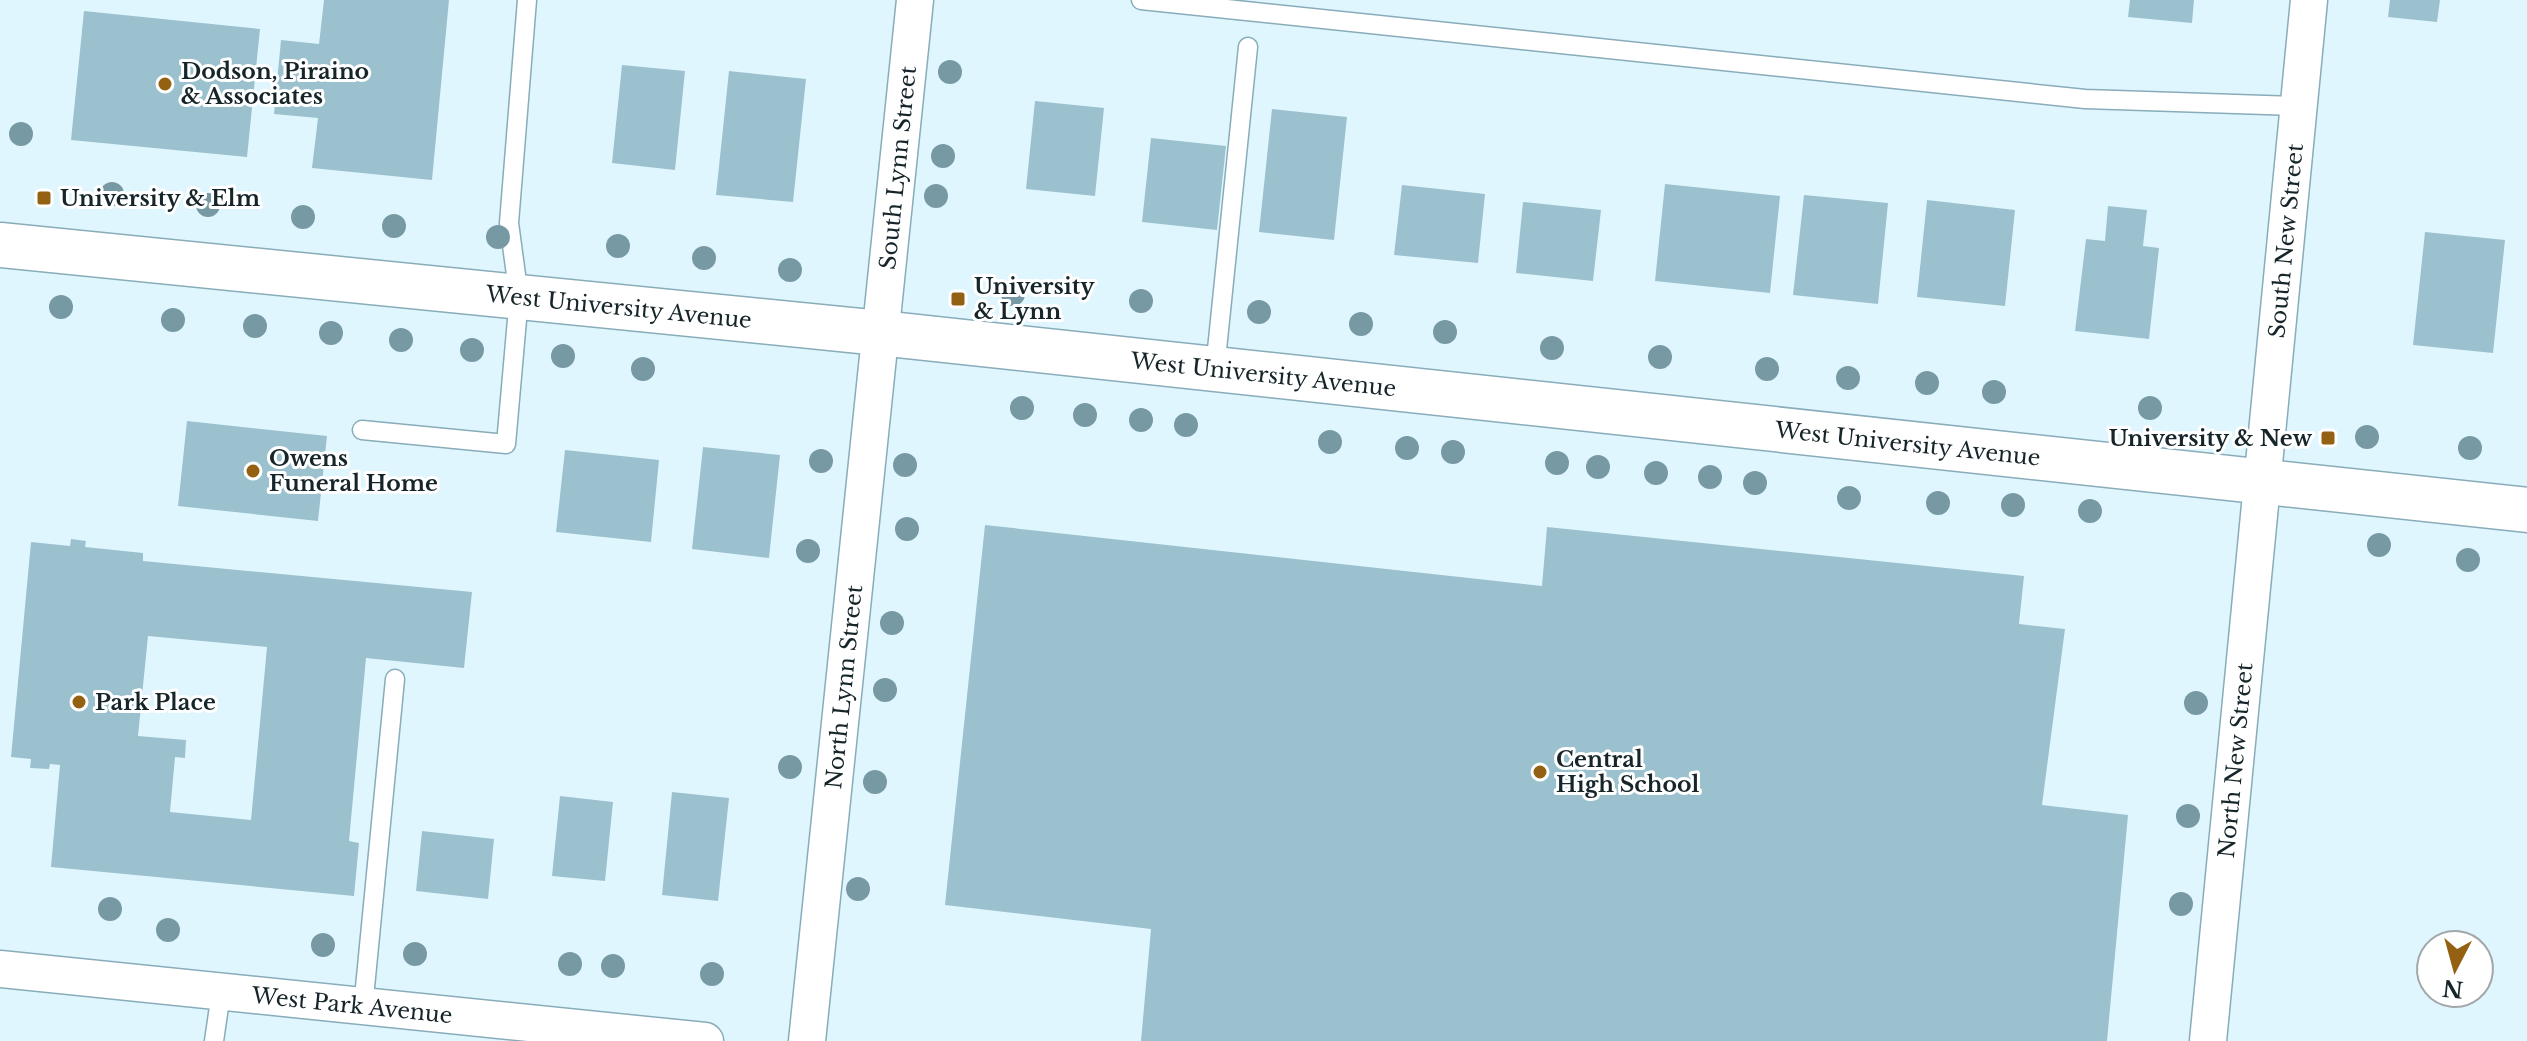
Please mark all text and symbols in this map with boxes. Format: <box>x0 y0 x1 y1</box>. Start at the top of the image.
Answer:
place label: Dodson, Piraino & Associates <box>181 58 369 110</box>
street label: South Lynn Street <box>874 64 922 271</box>
marker: Dodson, Piraino & Associates <box>156 75 174 93</box>
street label: South New Street <box>2263 142 2309 339</box>
place label: University & Elm <box>60 185 260 212</box>
marker: University & Elm <box>35 189 53 207</box>
place label: University & Lynn <box>974 273 1095 325</box>
street label: West University Avenue <box>484 281 753 334</box>
marker: University & Lynn <box>949 290 967 308</box>
street label: West University Avenue <box>1128 347 1397 402</box>
street label: West University Avenue <box>1773 416 2042 472</box>
place label: University & New <box>2109 425 2312 452</box>
marker: University & New <box>2319 429 2337 447</box>
place label: Owens Funeral Home <box>269 445 438 497</box>
marker: Owens Funeral Home <box>244 462 262 480</box>
street label: North Lynn Street <box>820 583 868 790</box>
street label: North New Street <box>2213 661 2259 859</box>
place label: Park Place <box>95 689 216 716</box>
marker: Park Place <box>70 693 88 711</box>
place label: Central High School <box>1556 746 1699 798</box>
marker: Central High School <box>1531 763 1549 781</box>
north arrow <box>2415 929 2495 1009</box>
text: N <box>2441 974 2465 1003</box>
street label: West Park Avenue <box>250 982 454 1029</box>

